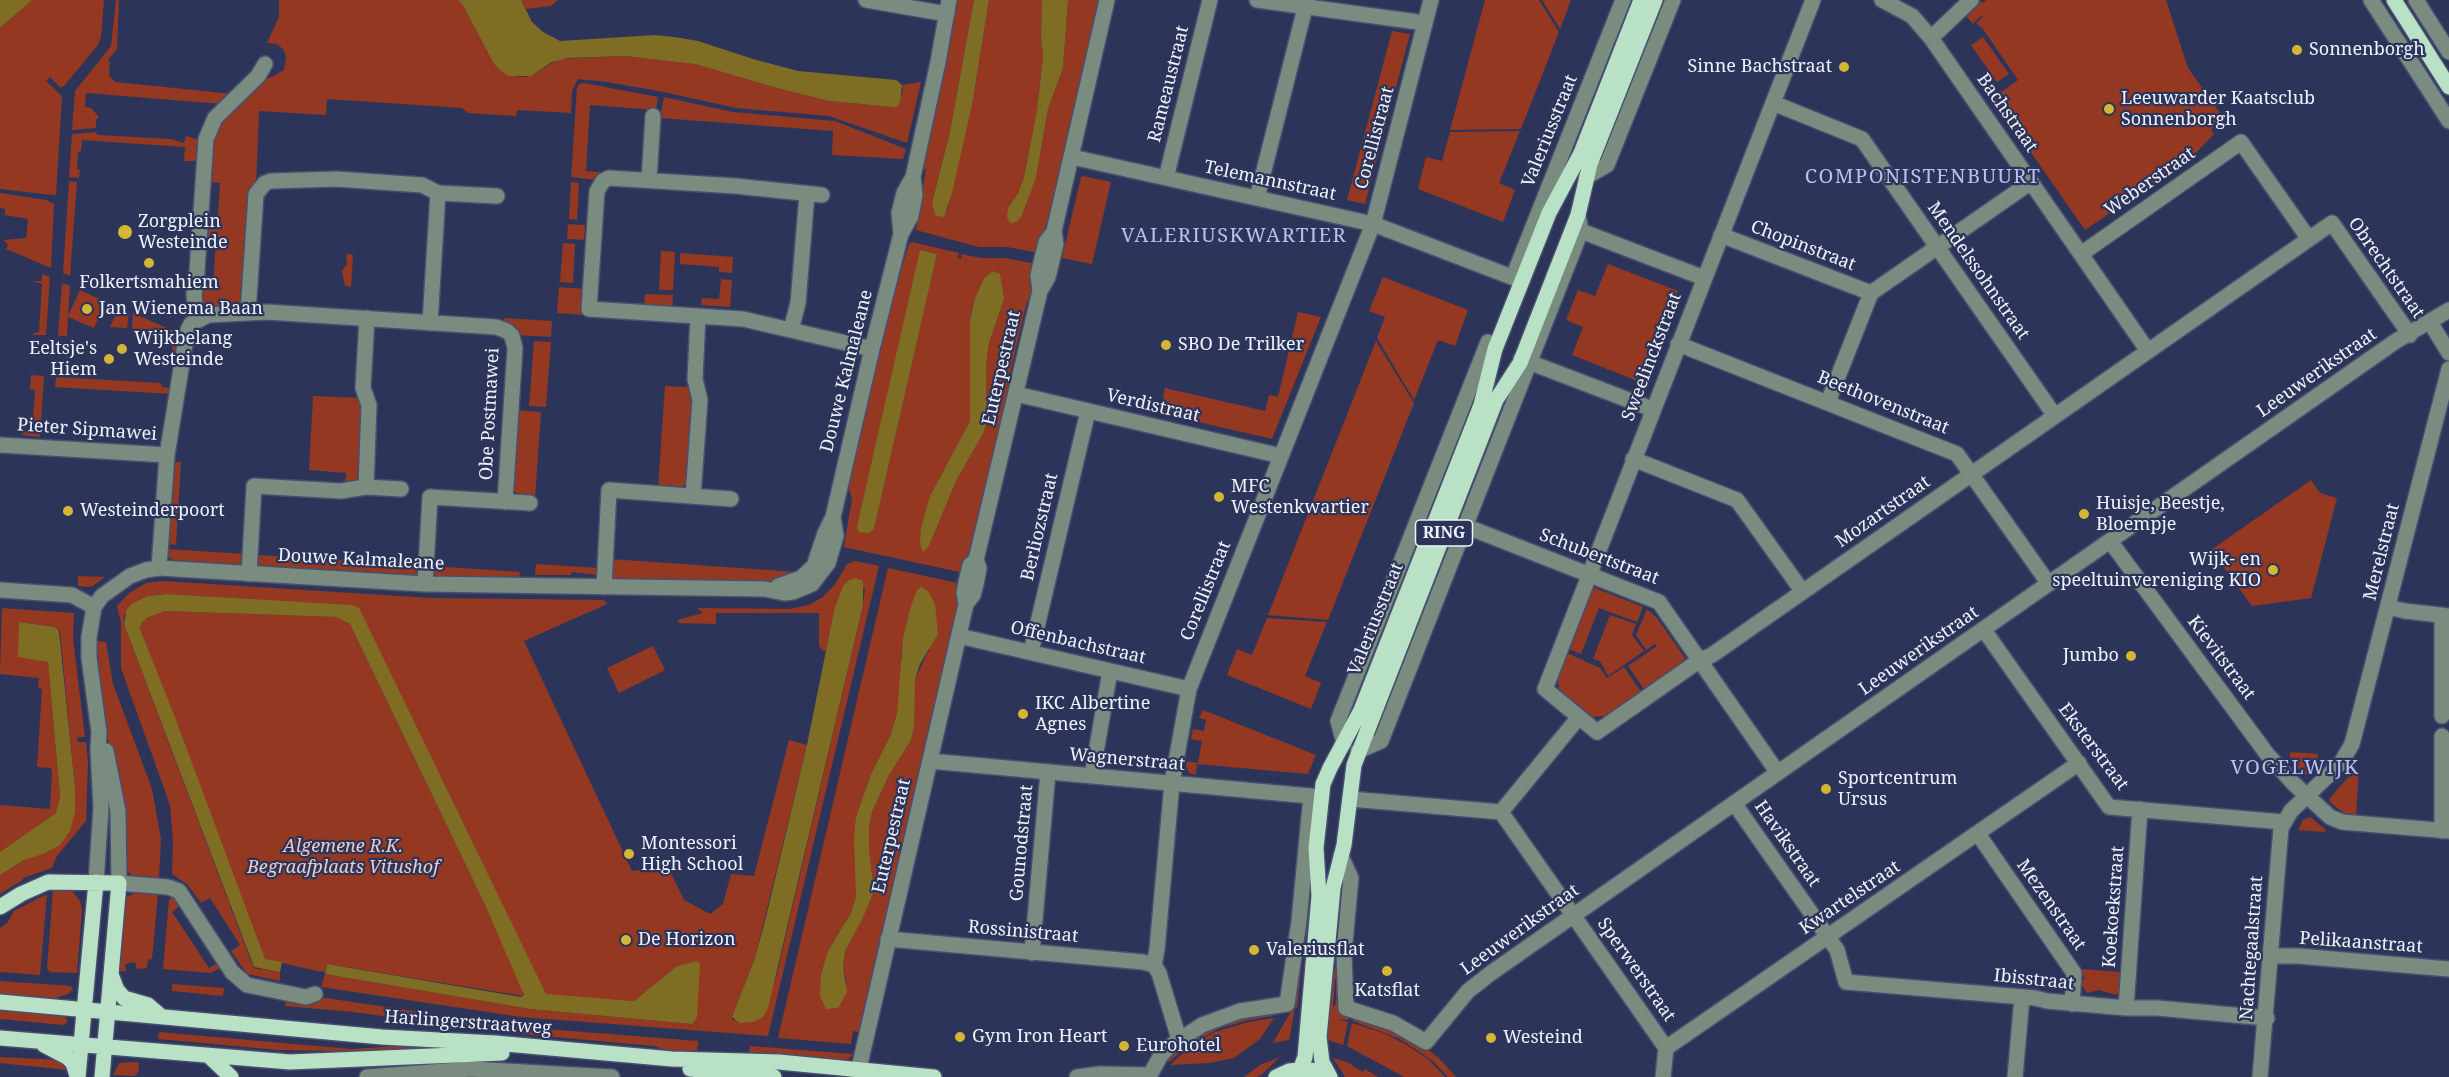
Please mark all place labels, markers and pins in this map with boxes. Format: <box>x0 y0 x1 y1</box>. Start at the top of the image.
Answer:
place label: Sonnenborgh <box>2309 39 2425 61</box>
marker: Sonnenborgh <box>2290 43 2304 57</box>
place label: Sinne Bachstraat <box>1688 56 1832 78</box>
marker: Sinne Bachstraat <box>1837 60 1851 74</box>
place label: Leeuwarder Kaatsclub Sonnenborgh <box>2121 88 2315 130</box>
marker: Leeuwarder Kaatsclub Sonnenborgh <box>2102 102 2116 116</box>
place label: Zorgplein Westeinde <box>138 211 228 254</box>
marker: Zorgplein Westeinde <box>116 223 134 241</box>
marker: Folkertsmahiem <box>142 256 156 270</box>
place label: Folkertsmahiem <box>79 272 219 294</box>
place label: Jan Wienema Baan <box>99 298 263 320</box>
marker: Jan Wienema Baan <box>80 302 94 316</box>
place label: Wijkbelang Westeinde <box>134 328 232 370</box>
place label: SBO De Trilker <box>1178 334 1304 356</box>
place label: Eeltsje's Hiem <box>29 338 97 380</box>
marker: SBO De Trilker <box>1159 338 1173 352</box>
marker: Wijkbelang Westeinde <box>115 342 129 356</box>
marker: Eeltsje's Hiem <box>102 352 116 366</box>
place label: MFC Westenkwartier <box>1231 476 1369 518</box>
marker: MFC Westenkwartier <box>1212 490 1226 504</box>
place label: Huisje, Beestje, Bloempje <box>2096 493 2225 536</box>
place label: Westeinderpoort <box>80 500 225 522</box>
marker: Westeinderpoort <box>61 504 75 518</box>
marker: Huisje, Beestje, Bloempje <box>2077 507 2091 521</box>
place label: Wijk- en speeltuinvereniging KIO <box>2052 549 2261 592</box>
marker: Wijk- en speeltuinvereniging KIO <box>2266 563 2280 577</box>
place label: Jumbo <box>2063 645 2119 667</box>
marker: Jumbo <box>2124 649 2138 663</box>
place label: IKC Albertine Agnes <box>1035 693 1150 736</box>
marker: IKC Albertine Agnes <box>1016 707 1030 721</box>
place label: Sportcentrum Ursus <box>1838 768 1957 810</box>
marker: Sportcentrum Ursus <box>1819 782 1833 796</box>
place label: Montessori High School <box>641 833 743 876</box>
marker: Montessori High School <box>622 847 636 861</box>
place label: De Horizon <box>638 929 735 951</box>
marker: De Horizon <box>619 933 633 947</box>
place label: Valeriusflat <box>1266 939 1365 961</box>
marker: Valeriusflat <box>1247 943 1261 957</box>
marker: Katsflat <box>1380 964 1394 978</box>
place label: Katsflat <box>1354 980 1420 1002</box>
place label: Gym Iron Heart <box>972 1026 1107 1048</box>
place label: Westeind <box>1503 1027 1583 1049</box>
marker: Gym Iron Heart <box>953 1030 967 1044</box>
marker: Westeind <box>1484 1031 1498 1045</box>
place label: Eurohotel <box>1136 1035 1221 1057</box>
marker: Eurohotel <box>1117 1039 1131 1053</box>

